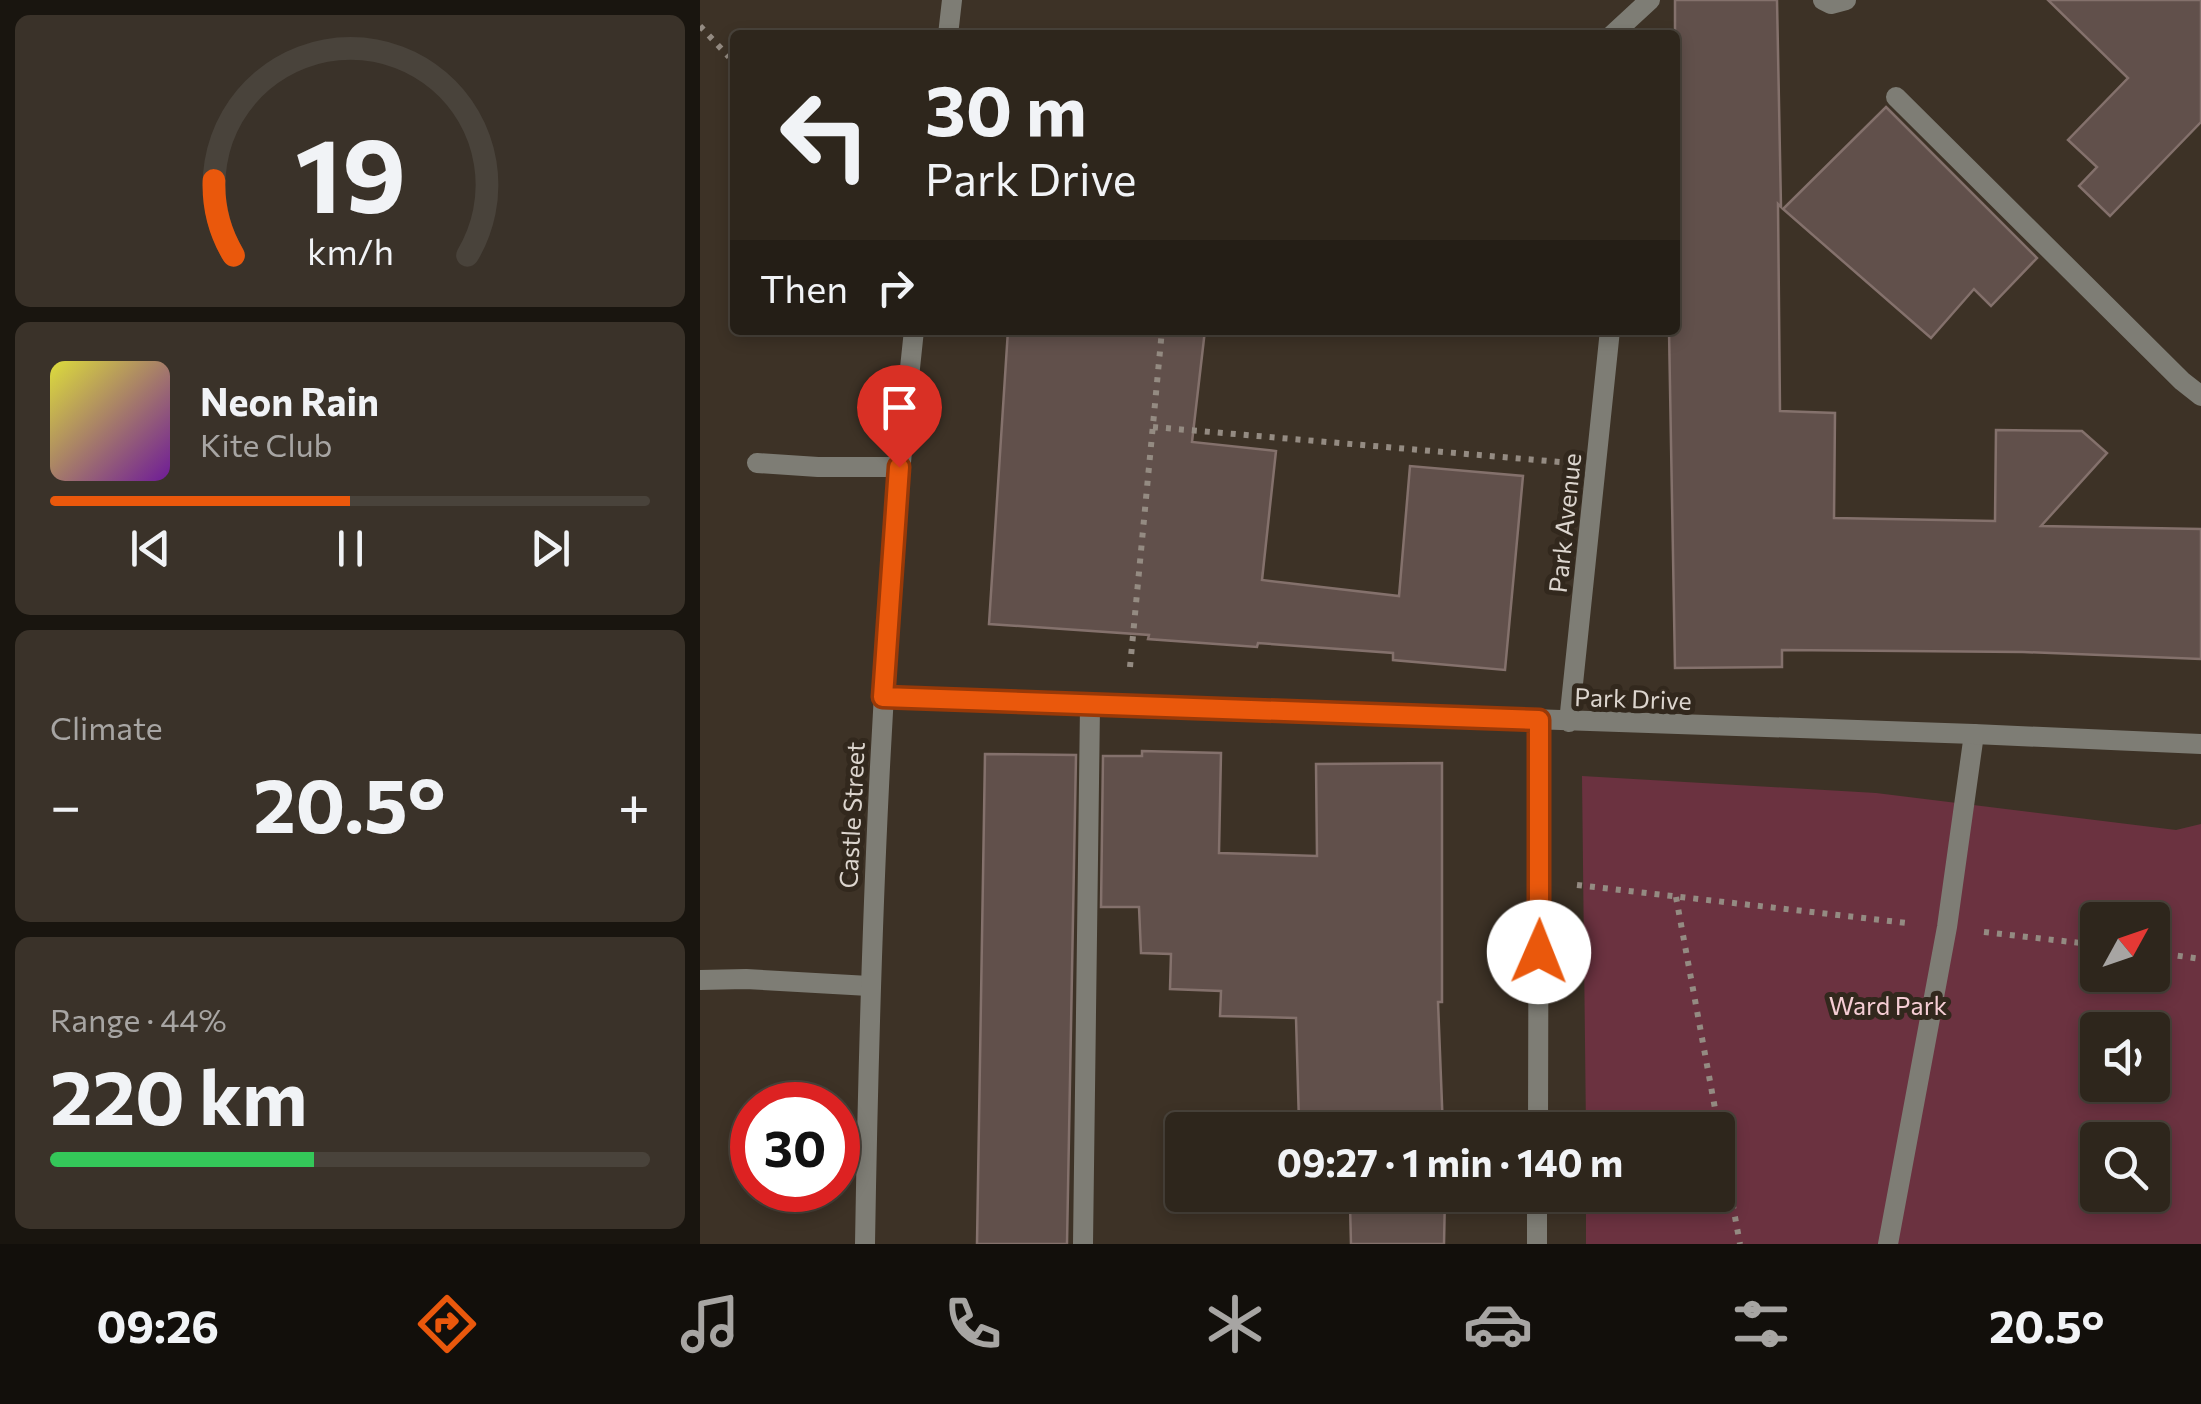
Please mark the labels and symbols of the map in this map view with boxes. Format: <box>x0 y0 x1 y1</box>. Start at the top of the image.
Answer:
pin <box>857 365 942 468</box>
street label: Park Avenue <box>1542 451 1586 594</box>
street label: Park Drive <box>1574 681 1692 715</box>
street label: Castle Street <box>832 741 870 889</box>
position arrow <box>1487 900 1591 1004</box>
north arrow <box>2080 902 2170 992</box>
park label: Ward Park <box>1829 990 1948 1020</box>
speed limit sign: 30 <box>730 1082 860 1212</box>

